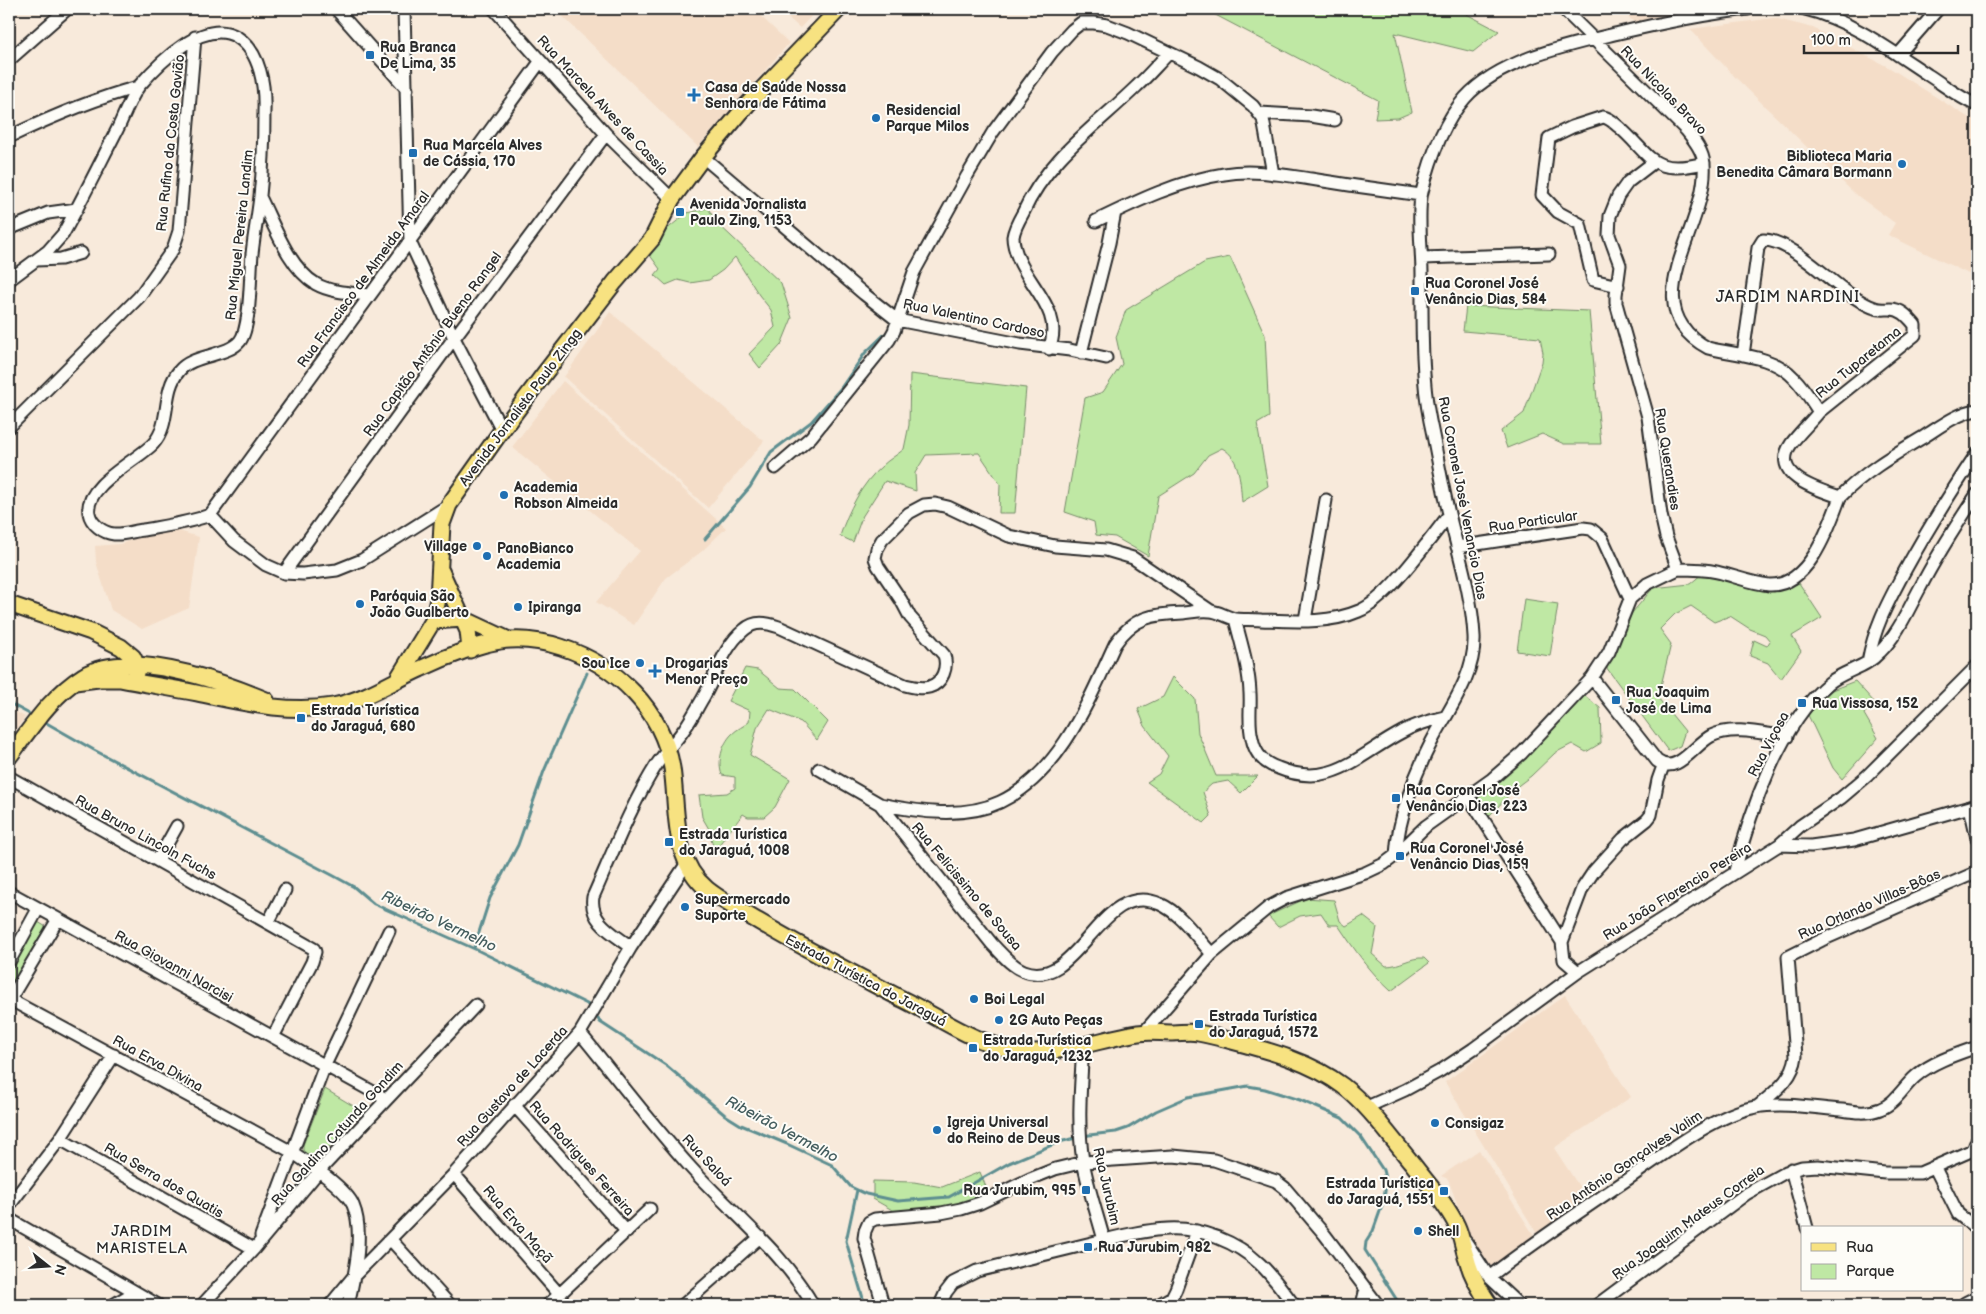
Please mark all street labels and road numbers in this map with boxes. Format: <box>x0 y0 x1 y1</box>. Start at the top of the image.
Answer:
street label: Rua Marcela Alves de Cassia <box>533 32 672 179</box>
street label: Rua Nicolas Bravo <box>1617 42 1710 138</box>
street label: Rua Rufino da Costa Gavião <box>153 54 188 233</box>
street label: Rua Miguel Pereira Landim <box>222 149 257 321</box>
street label: Rua Francisco de Almeida Amaral <box>294 188 433 371</box>
street label: Rua Capitão Antônio Bueno Rangel <box>360 249 505 440</box>
street label: Rua Valentino Cardoso <box>901 295 1046 342</box>
street label: Rua Tuparetama <box>1812 323 1904 402</box>
street label: Avenida Jornalista Paulo Zingg <box>456 325 585 489</box>
street label: Rua Coronel José Venancio Dias <box>1434 395 1491 601</box>
street label: Rua Querandies <box>1651 407 1684 512</box>
street label: Rua Particular <box>1487 507 1580 536</box>
street label: Rua Viçosa <box>1744 709 1793 780</box>
street label: Rua Bruno Lincoln Fuchs <box>72 791 219 883</box>
street label: Rua Felicissimo de Sousa <box>908 819 1025 954</box>
street label: Rua João Florencio Pereira <box>1600 839 1755 944</box>
street label: Rua Orlando Villas-Bôas <box>1796 865 1943 943</box>
street label: Rua Giovanni Narcisi <box>112 927 236 1006</box>
street label: Estrada Turística do Jaraguá <box>782 931 949 1030</box>
street label: Rua Gustavo de Lacerda <box>454 1022 571 1150</box>
street label: Rua Erva Divina <box>110 1032 206 1095</box>
street label: Rua Galdino Catunda Gondim <box>268 1058 407 1209</box>
street label: Rua Rodrigues Ferreira <box>525 1097 638 1219</box>
street label: Rua Antônio Gonçalves Valim <box>1543 1107 1705 1224</box>
street label: Rua Saloá <box>678 1131 735 1190</box>
street label: Rua Serra dos Quatis <box>101 1139 227 1222</box>
street label: Rua Jurubim <box>1089 1146 1124 1227</box>
street label: Rua Joaquim Mateus Correia <box>1609 1161 1768 1283</box>
street label: Rua Erva Maçã <box>479 1182 556 1267</box>

